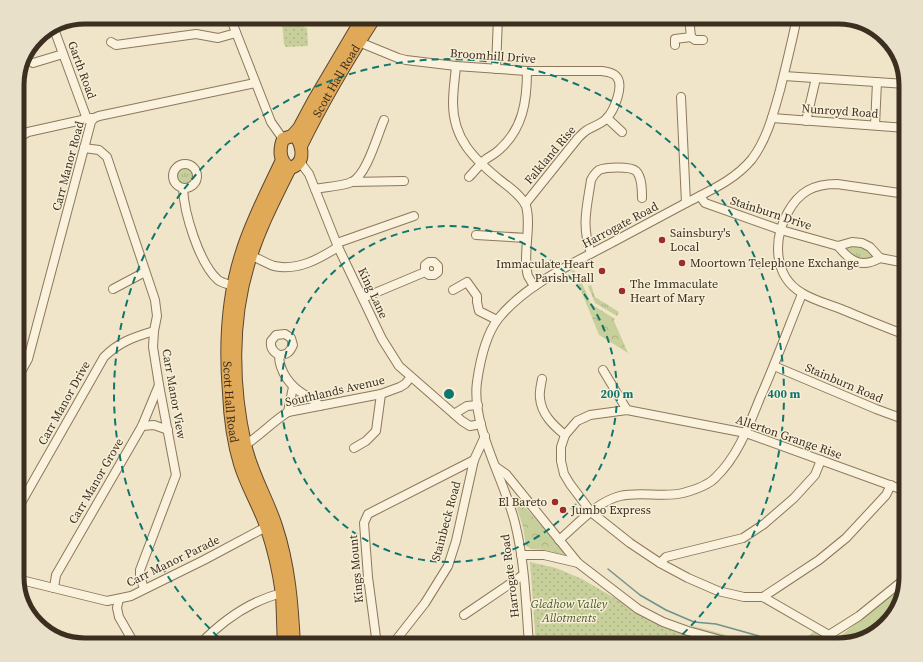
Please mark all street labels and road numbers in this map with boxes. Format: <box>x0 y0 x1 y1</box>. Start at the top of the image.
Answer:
street label: Garth Road <box>64 39 100 101</box>
street label: Scott Hall Road <box>309 41 364 120</box>
street label: Broomhill Drive <box>449 45 537 67</box>
street label: Nunroyd Road <box>801 100 879 122</box>
street label: Carr Manor Road <box>48 119 88 213</box>
street label: Falkland Rise <box>521 122 579 188</box>
street label: Stainburn Drive <box>728 192 814 234</box>
street label: Harrogate Road <box>579 198 661 252</box>
street label: King Lane <box>354 265 392 321</box>
street label: Carr Manor View <box>158 348 190 441</box>
street label: Carr Manor Drive <box>34 358 94 448</box>
street label: Stainburn Road <box>803 359 886 407</box>
street label: Scott Hall Road <box>219 361 242 444</box>
street label: Southlands Avenue <box>284 372 386 410</box>
street label: Allerton Grange Rise <box>734 411 844 463</box>
street label: Carr Manor Grove <box>65 435 127 527</box>
street label: Stainbeck Road <box>428 479 464 563</box>
street label: Carr Manor Parade <box>124 531 222 591</box>
street label: Harrogate Road <box>497 533 523 619</box>
street label: Kings Mount <box>345 534 367 604</box>

